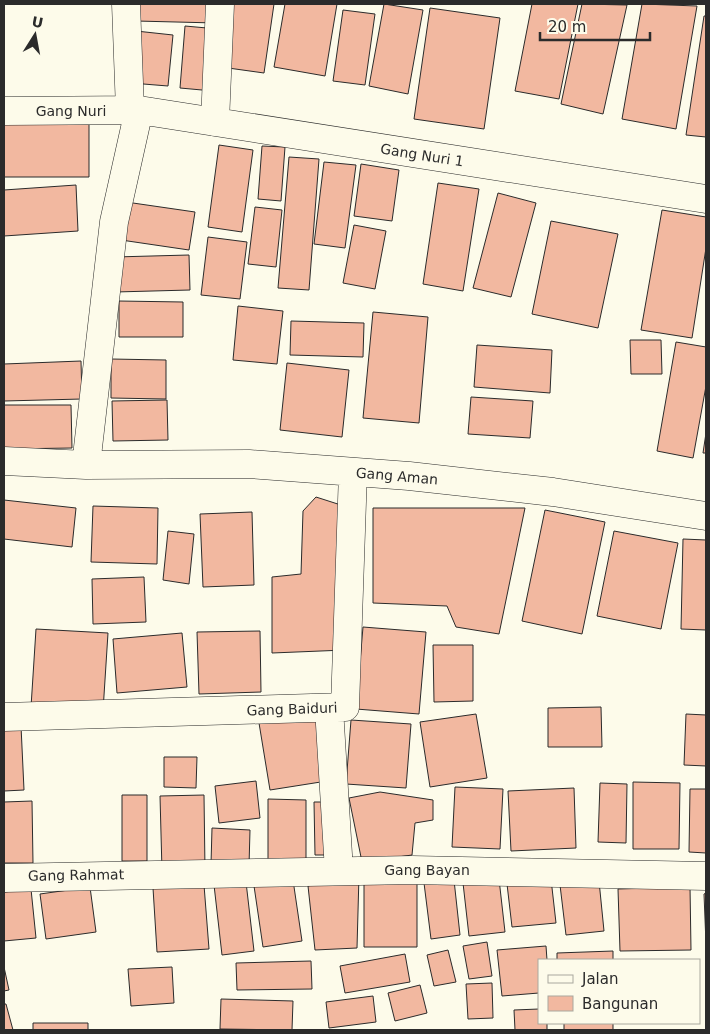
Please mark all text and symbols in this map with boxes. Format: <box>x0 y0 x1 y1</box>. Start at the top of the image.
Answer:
north arrow <box>10 10 60 60</box>
scale bar <box>540 10 650 42</box>
text: U <box>30 13 45 31</box>
text: 20 m <box>548 18 586 36</box>
street label: Gang Nuri <box>36 103 106 119</box>
street label: Gang Nuri 1 <box>379 141 465 169</box>
street label: Gang Aman <box>355 464 439 488</box>
street label: Gang Baiduri <box>246 699 338 719</box>
street label: Gang Bayan <box>384 862 470 878</box>
street label: Gang Rahmat <box>28 866 125 884</box>
legend <box>538 959 700 1024</box>
text: Jalan <box>581 970 618 988</box>
text: Bangunan <box>582 995 658 1013</box>

